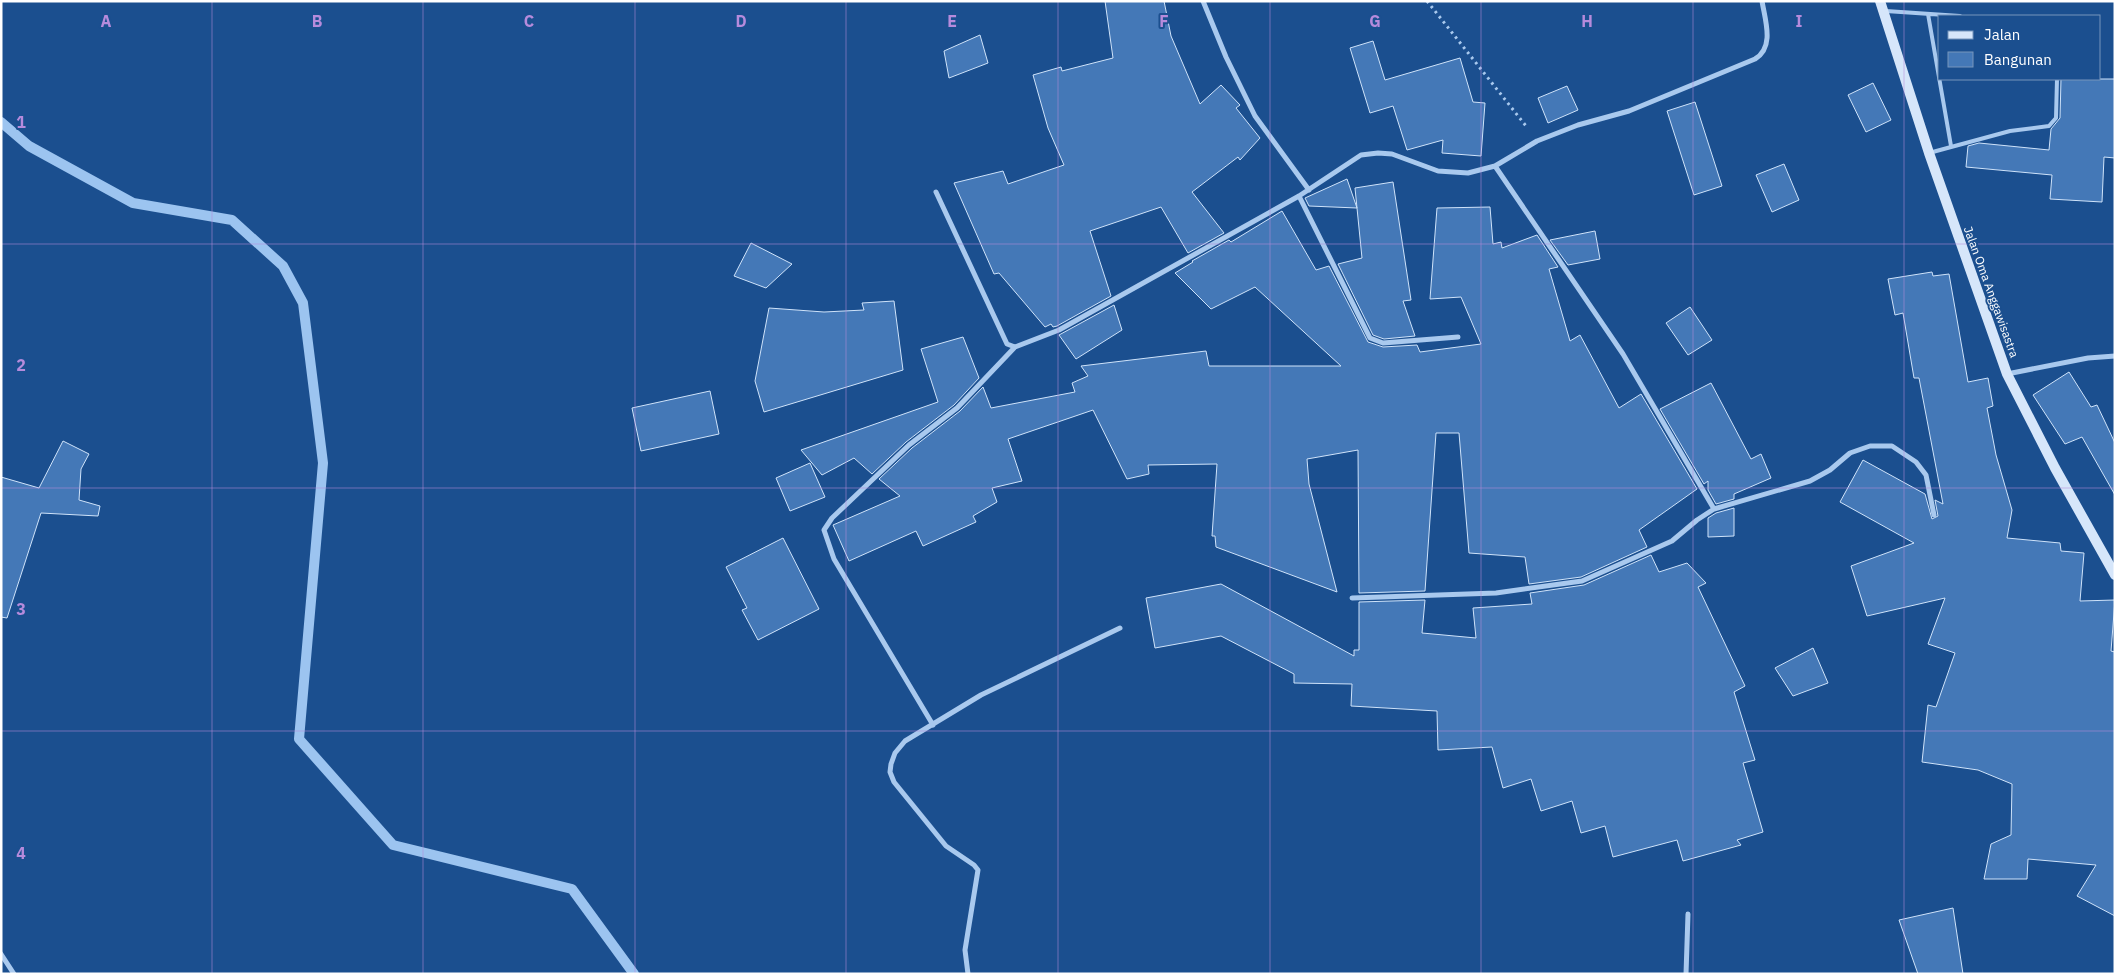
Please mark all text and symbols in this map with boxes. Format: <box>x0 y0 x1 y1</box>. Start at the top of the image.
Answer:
text: A <box>101 11 112 31</box>
text: B <box>312 11 323 31</box>
text: C <box>524 11 534 31</box>
text: D <box>735 11 747 31</box>
text: E <box>947 11 957 31</box>
text: F <box>1159 11 1169 31</box>
text: G <box>1369 11 1381 31</box>
text: H <box>1581 11 1593 31</box>
text: I <box>1796 11 1803 31</box>
legend <box>1938 15 2101 80</box>
text: Jalan <box>1984 25 2020 44</box>
text: Bangunan <box>1984 50 2052 69</box>
text: 1 <box>16 112 26 132</box>
street label: Jalan Oma Anggawisastra <box>1961 224 2022 360</box>
text: 2 <box>16 355 26 375</box>
text: 3 <box>16 599 26 619</box>
text: 4 <box>16 843 26 863</box>

